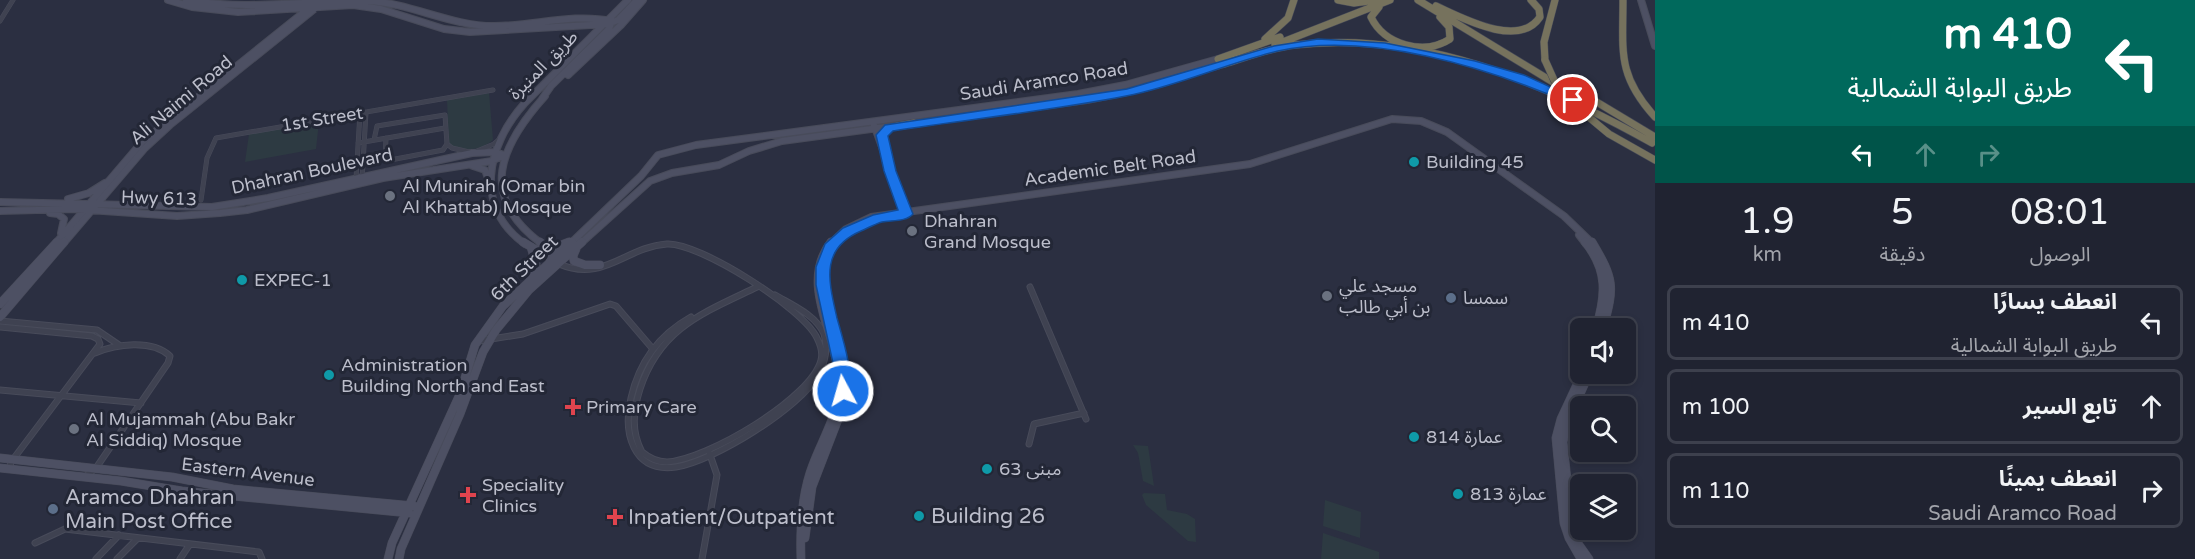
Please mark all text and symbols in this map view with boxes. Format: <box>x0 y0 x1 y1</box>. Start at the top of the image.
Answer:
text: 410 m <box>1943 9 2072 60</box>
icon: left <box>2093 24 2171 102</box>
street label: طريق المنيرة <box>504 26 582 104</box>
street label: Ali Naimi Road <box>125 51 237 149</box>
street label: Saudi Aramco Road <box>958 57 1130 105</box>
text: طريق البوابة الشمالية <box>1848 72 2072 105</box>
pin <box>1547 74 1598 125</box>
icon: arrive <box>1556 83 1589 116</box>
street label: 1st Street <box>279 102 365 136</box>
icon: left <box>1846 138 1879 171</box>
icon: ahead <box>1909 138 1942 171</box>
icon: right <box>1972 138 2005 171</box>
street label: Dhahran Boulevard <box>229 143 395 199</box>
street label: Academic Belt Road <box>1023 145 1197 191</box>
place label: Building 45 <box>1426 151 1524 173</box>
marker: Building 45 <box>1407 155 1421 169</box>
place label: Al Munirah (Omar bin Al Khattab) Mosque <box>402 175 585 218</box>
street label: Hwy 613 <box>121 186 197 210</box>
marker: Al Munirah (Omar bin Al Khattab) Mosque <box>383 189 397 203</box>
text: 5 <box>1891 191 1914 234</box>
text: 08:01 <box>2010 191 2110 234</box>
text: 1.9 <box>1740 200 1795 243</box>
place label: Dhahran Grand Mosque <box>924 210 1051 253</box>
marker: Dhahran Grand Mosque <box>905 224 919 238</box>
street label: 6th Street <box>486 230 562 306</box>
text: km <box>1753 243 1782 267</box>
text: دقيقة <box>1880 243 1925 267</box>
text: الوصول <box>2030 243 2090 267</box>
place label: EXPEC-1 <box>254 269 332 291</box>
marker: EXPEC-1 <box>235 273 249 287</box>
place label: مسجد علي بن أبي طالب <box>1339 275 1430 320</box>
place label: سمسا <box>1463 287 1508 309</box>
marker: مسجد علي بن أبي طالب <box>1320 289 1334 303</box>
text: انعطف يسارًا <box>1993 289 2117 315</box>
marker: سمسا <box>1444 291 1458 305</box>
icon: left <box>2135 306 2168 339</box>
text: 410 m <box>1682 310 1749 336</box>
map controls <box>1570 318 1636 540</box>
button: sound <box>1570 318 1636 384</box>
text: طريق البوابة الشمالية <box>1951 334 2117 358</box>
place label: Administration Building North and East <box>341 354 545 397</box>
position arrow <box>811 359 875 423</box>
marker: Administration Building North and East <box>322 368 336 382</box>
icon: ahead <box>2135 390 2168 423</box>
text: 100 m <box>1682 394 1749 420</box>
text: تابع السير <box>2023 394 2117 420</box>
place label: Primary Care <box>586 396 697 418</box>
button: search <box>1570 396 1636 462</box>
marker: Primary Care <box>564 398 582 416</box>
place label: Al Mujammah (Abu Bakr Al Siddiq) Mosque <box>86 408 295 451</box>
marker: Al Mujammah (Abu Bakr Al Siddiq) Mosque <box>67 422 81 436</box>
place label: عمارة 814 <box>1426 426 1502 448</box>
marker: عمارة 814 <box>1407 430 1421 444</box>
street label: Eastern Avenue <box>180 453 316 491</box>
place label: مبنى 63 <box>999 458 1061 480</box>
marker: مبنى 63 <box>980 462 994 476</box>
text: انعطف يمينًا <box>1999 466 2117 492</box>
place label: Speciality Clinics <box>482 474 564 517</box>
button: layers <box>1570 474 1636 540</box>
icon: right <box>2135 474 2168 507</box>
text: 110 m <box>1682 478 1749 504</box>
place label: عمارة 813 <box>1470 483 1546 505</box>
place label: Aramco Dhahran Main Post Office <box>65 485 235 534</box>
marker: Speciality Clinics <box>459 486 477 504</box>
marker: عمارة 813 <box>1451 487 1465 501</box>
marker: Aramco Dhahran Main Post Office <box>46 502 60 516</box>
text: Saudi Aramco Road <box>1928 502 2117 526</box>
place label: Building 26 <box>931 504 1045 529</box>
place label: Inpatient/Outpatient <box>628 505 835 530</box>
marker: Inpatient/Outpatient <box>606 508 624 526</box>
marker: Building 26 <box>912 509 926 523</box>

